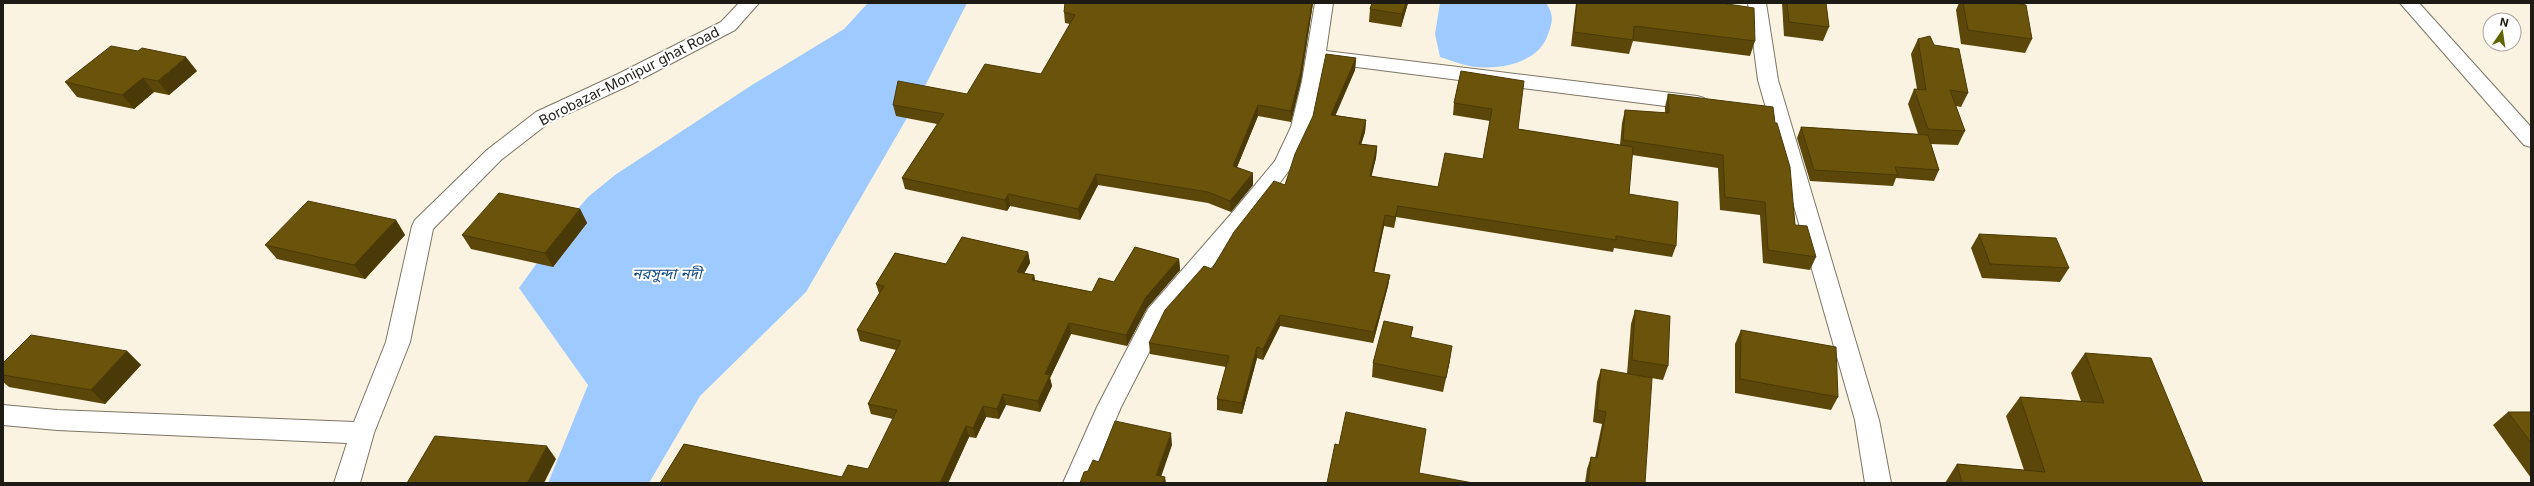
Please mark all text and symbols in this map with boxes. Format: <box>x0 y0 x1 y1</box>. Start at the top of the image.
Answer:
north arrow <box>2482 12 2522 52</box>
text: N <box>2499 14 2510 30</box>
street label: Borobazar-Monipur ghat Road <box>536 23 722 129</box>
water label: নরসুন্দা নদী <box>632 264 705 283</box>

